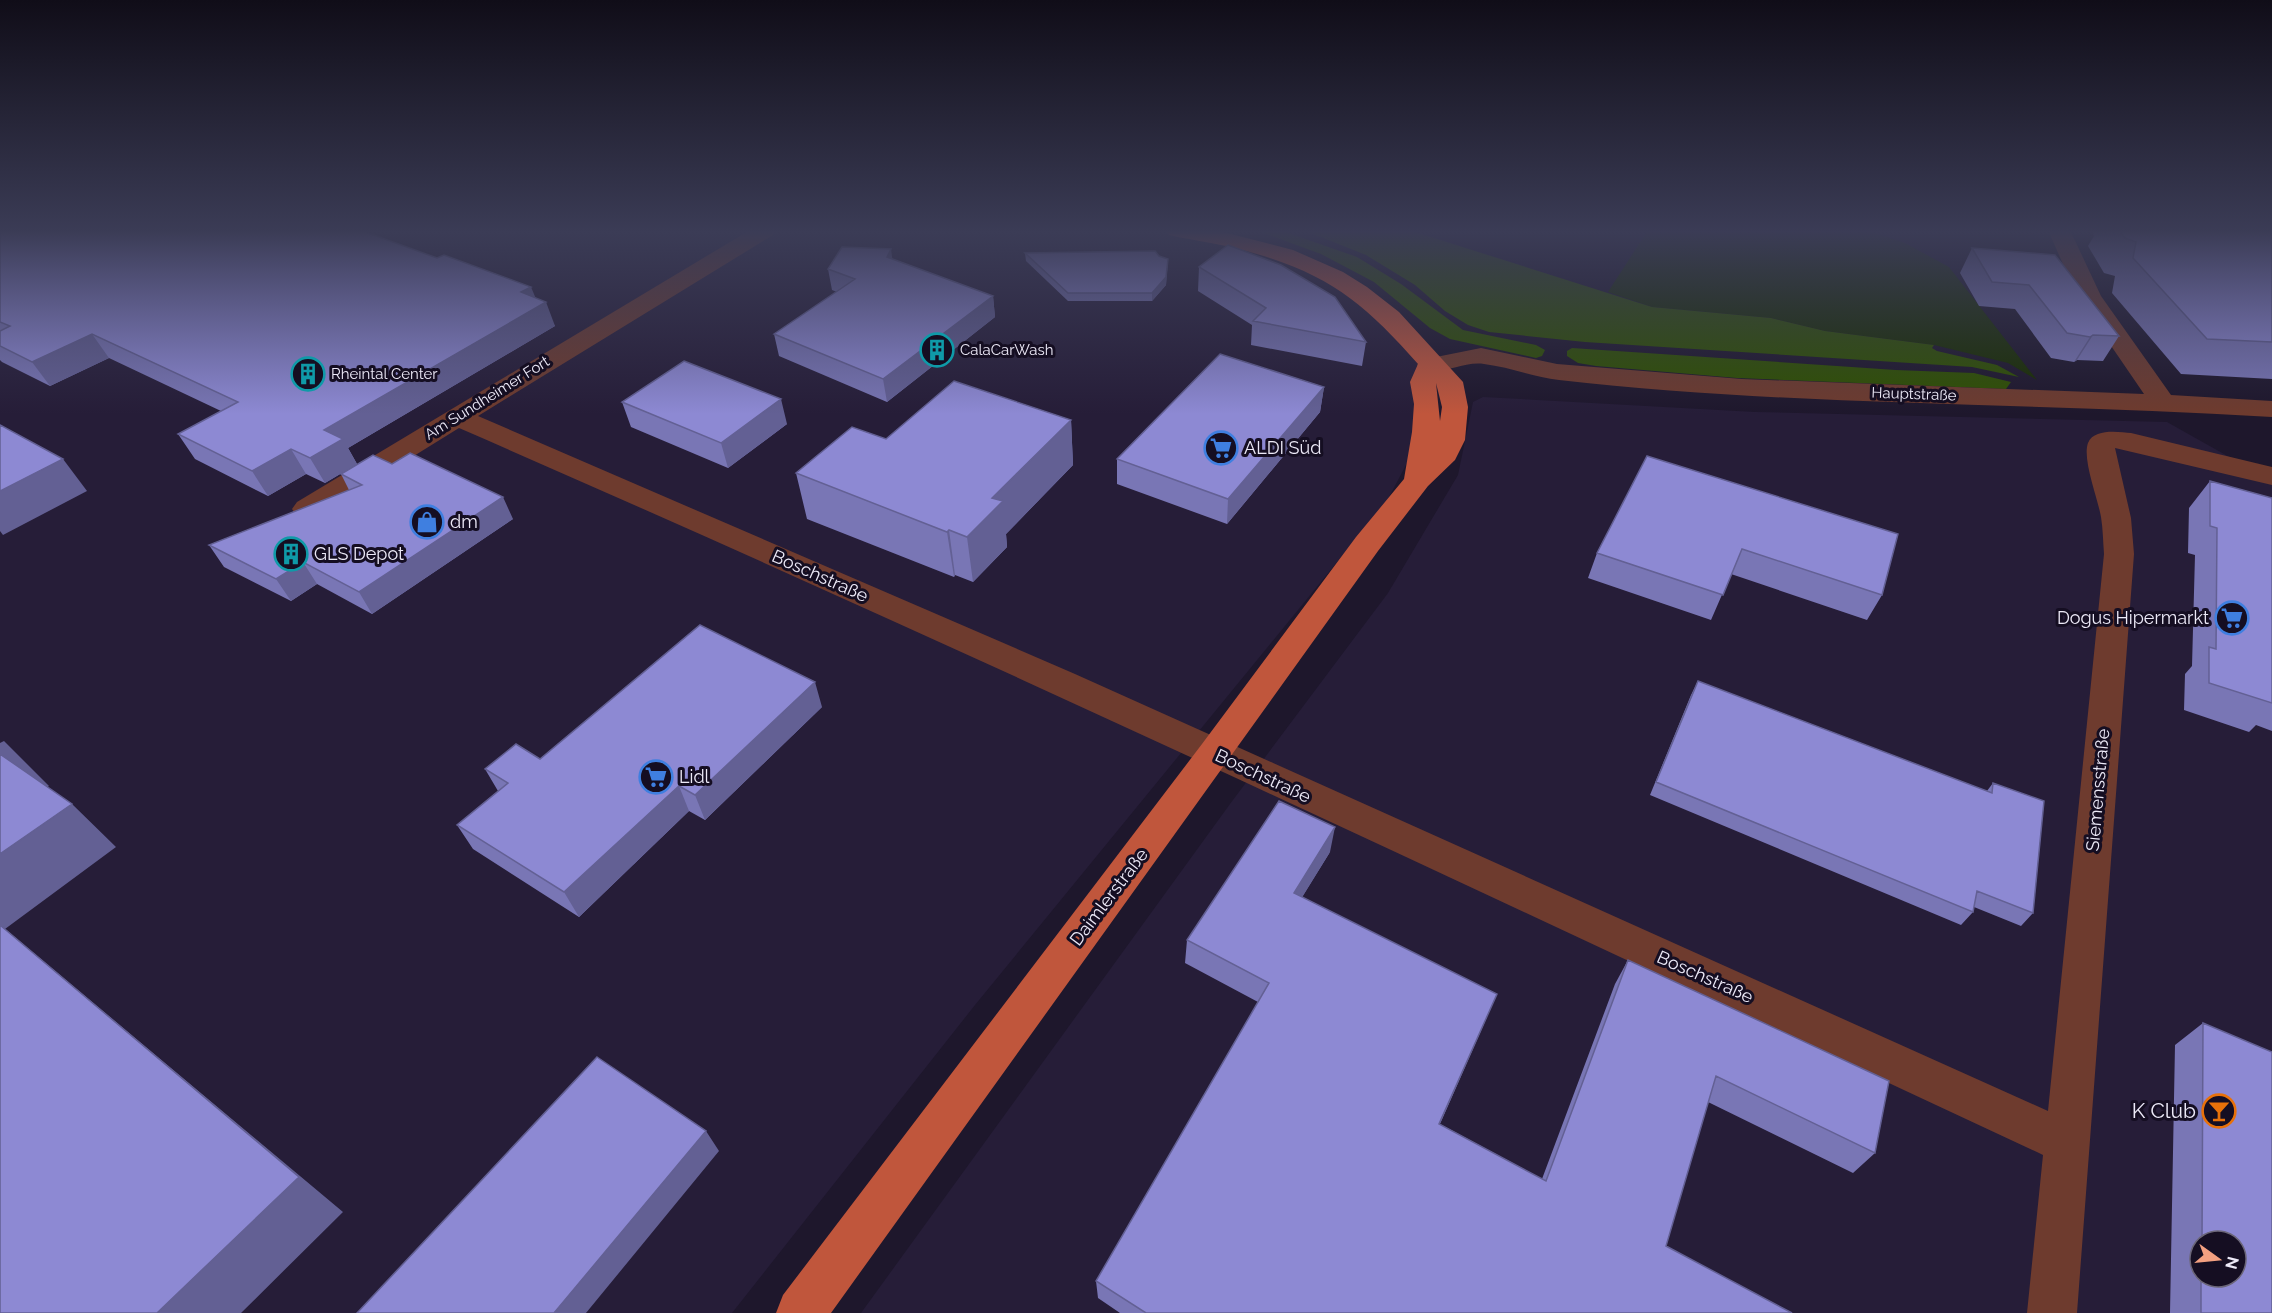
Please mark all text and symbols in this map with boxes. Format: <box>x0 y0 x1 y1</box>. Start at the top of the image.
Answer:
building icon: CalaCarWash <box>919 332 955 368</box>
place label: CalaCarWash <box>960 341 1053 359</box>
street label: Am Sundheimer Fort <box>421 352 553 444</box>
building icon: Rheintal Center <box>290 356 326 392</box>
place label: Rheintal Center <box>331 365 438 383</box>
street label: Hauptstraße <box>1871 384 1957 404</box>
supermarket icon: ALDI Süd <box>1203 430 1239 466</box>
place label: ALDI Süd <box>1244 437 1321 458</box>
shop icon: dm <box>409 504 445 540</box>
place label: dm <box>450 511 478 532</box>
building icon: GLS Depot <box>273 536 309 572</box>
place label: GLS Depot <box>314 543 404 564</box>
street label: Boschstraße <box>769 545 872 606</box>
supermarket icon: Dogus Hipermarkt <box>2214 600 2250 636</box>
place label: Dogus Hipermarkt <box>2057 607 2209 628</box>
street label: Siemensstraße <box>2082 727 2113 852</box>
street label: Boschstraße <box>1212 744 1315 807</box>
supermarket icon: Lidl <box>638 759 674 795</box>
place label: Lidl <box>679 766 710 787</box>
street label: Daimlerstraße <box>1065 844 1152 949</box>
street label: Boschstraße <box>1654 946 1757 1007</box>
bar icon: K Club <box>2201 1093 2237 1129</box>
place label: K Club <box>2132 1098 2196 1123</box>
north arrow <box>2188 1229 2248 1289</box>
text: N <box>2221 1254 2243 1271</box>

